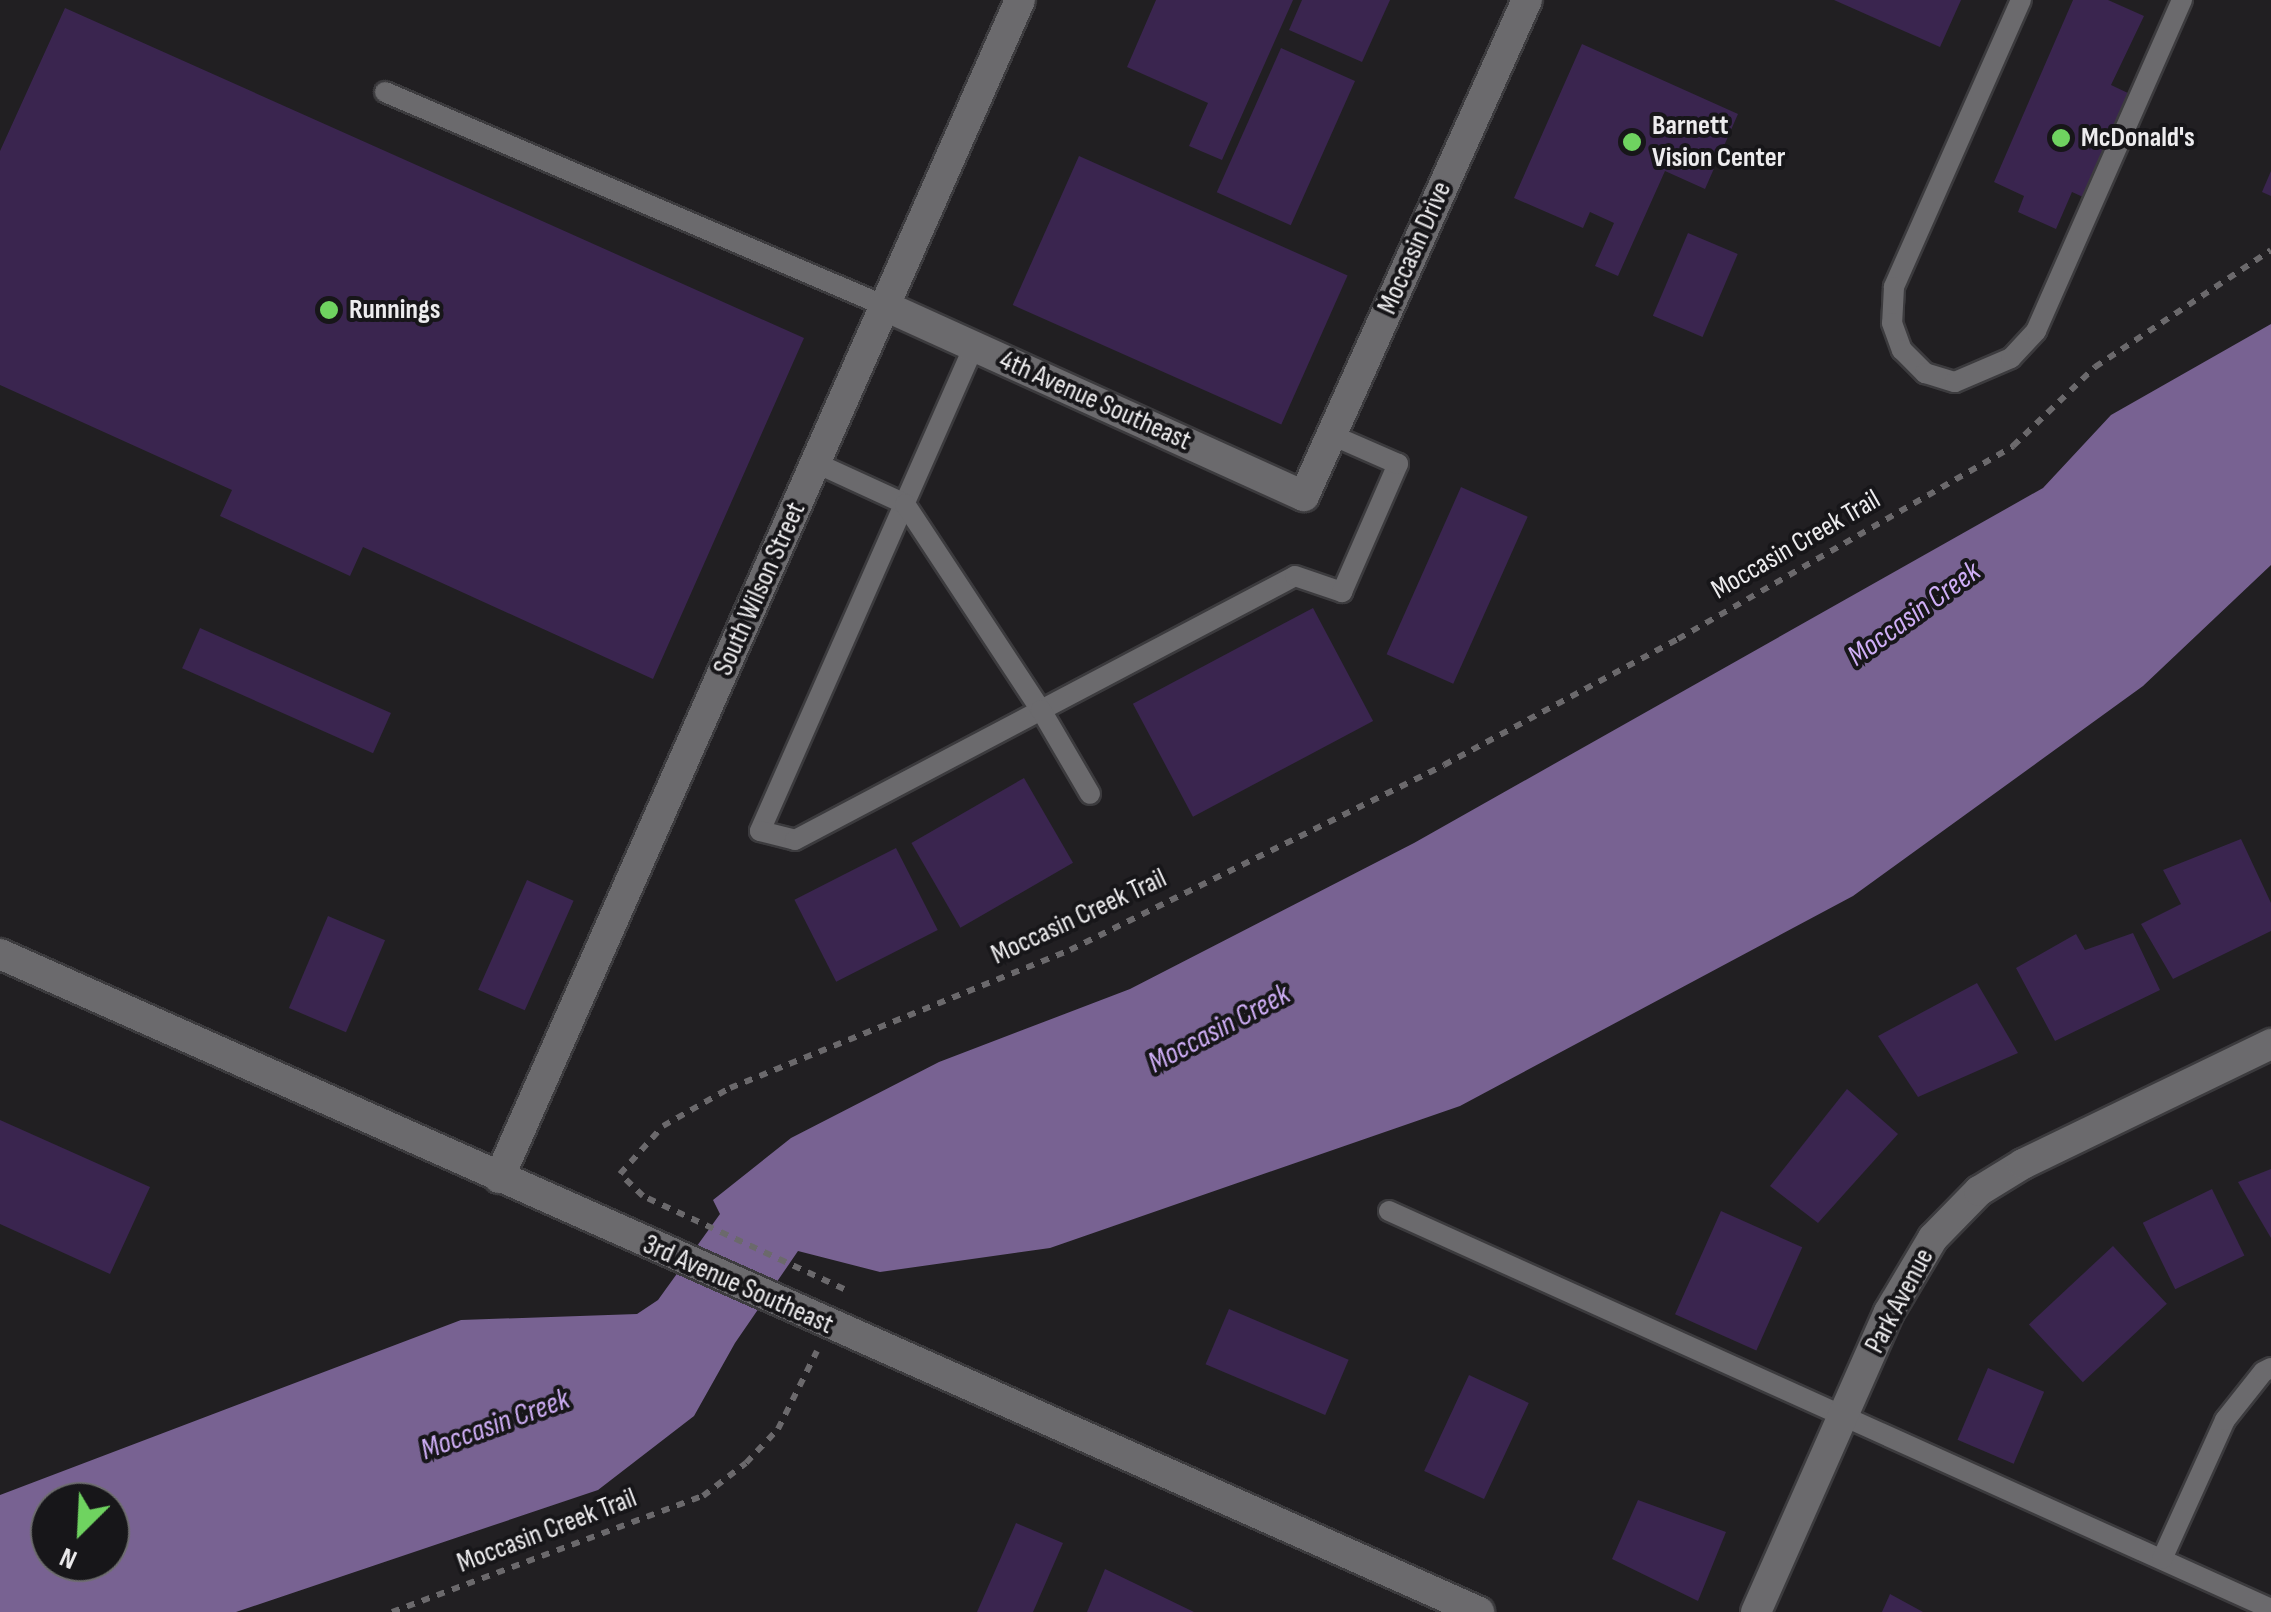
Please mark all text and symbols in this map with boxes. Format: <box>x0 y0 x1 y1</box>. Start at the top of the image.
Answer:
place label: Barnett Vision Center <box>1652 109 1785 175</box>
place label: McDonald's <box>2081 121 2195 155</box>
marker: McDonald's <box>2050 127 2072 149</box>
marker: Barnett Vision Center <box>1621 131 1643 153</box>
street label: Moccasin Drive <box>1371 177 1459 319</box>
place label: Runnings <box>349 293 440 327</box>
marker: Runnings <box>318 299 340 321</box>
street label: 4th Avenue Southeast <box>994 344 1196 458</box>
street label: Moccasin Creek Trail <box>1706 483 1886 607</box>
street label: South Wilson Street <box>707 497 813 681</box>
water label: Moccasin Creek <box>1841 554 1987 674</box>
street label: Moccasin Creek Trail <box>986 862 1172 972</box>
water label: Moccasin Creek <box>1142 977 1296 1081</box>
street label: 3rd Avenue Southeast <box>638 1228 838 1342</box>
street label: Park Avenue <box>1858 1243 1942 1359</box>
water label: Moccasin Creek <box>416 1382 574 1468</box>
street label: Moccasin Creek Trail <box>453 1481 641 1581</box>
north arrow <box>30 1482 130 1582</box>
text: N <box>55 1540 82 1576</box>

